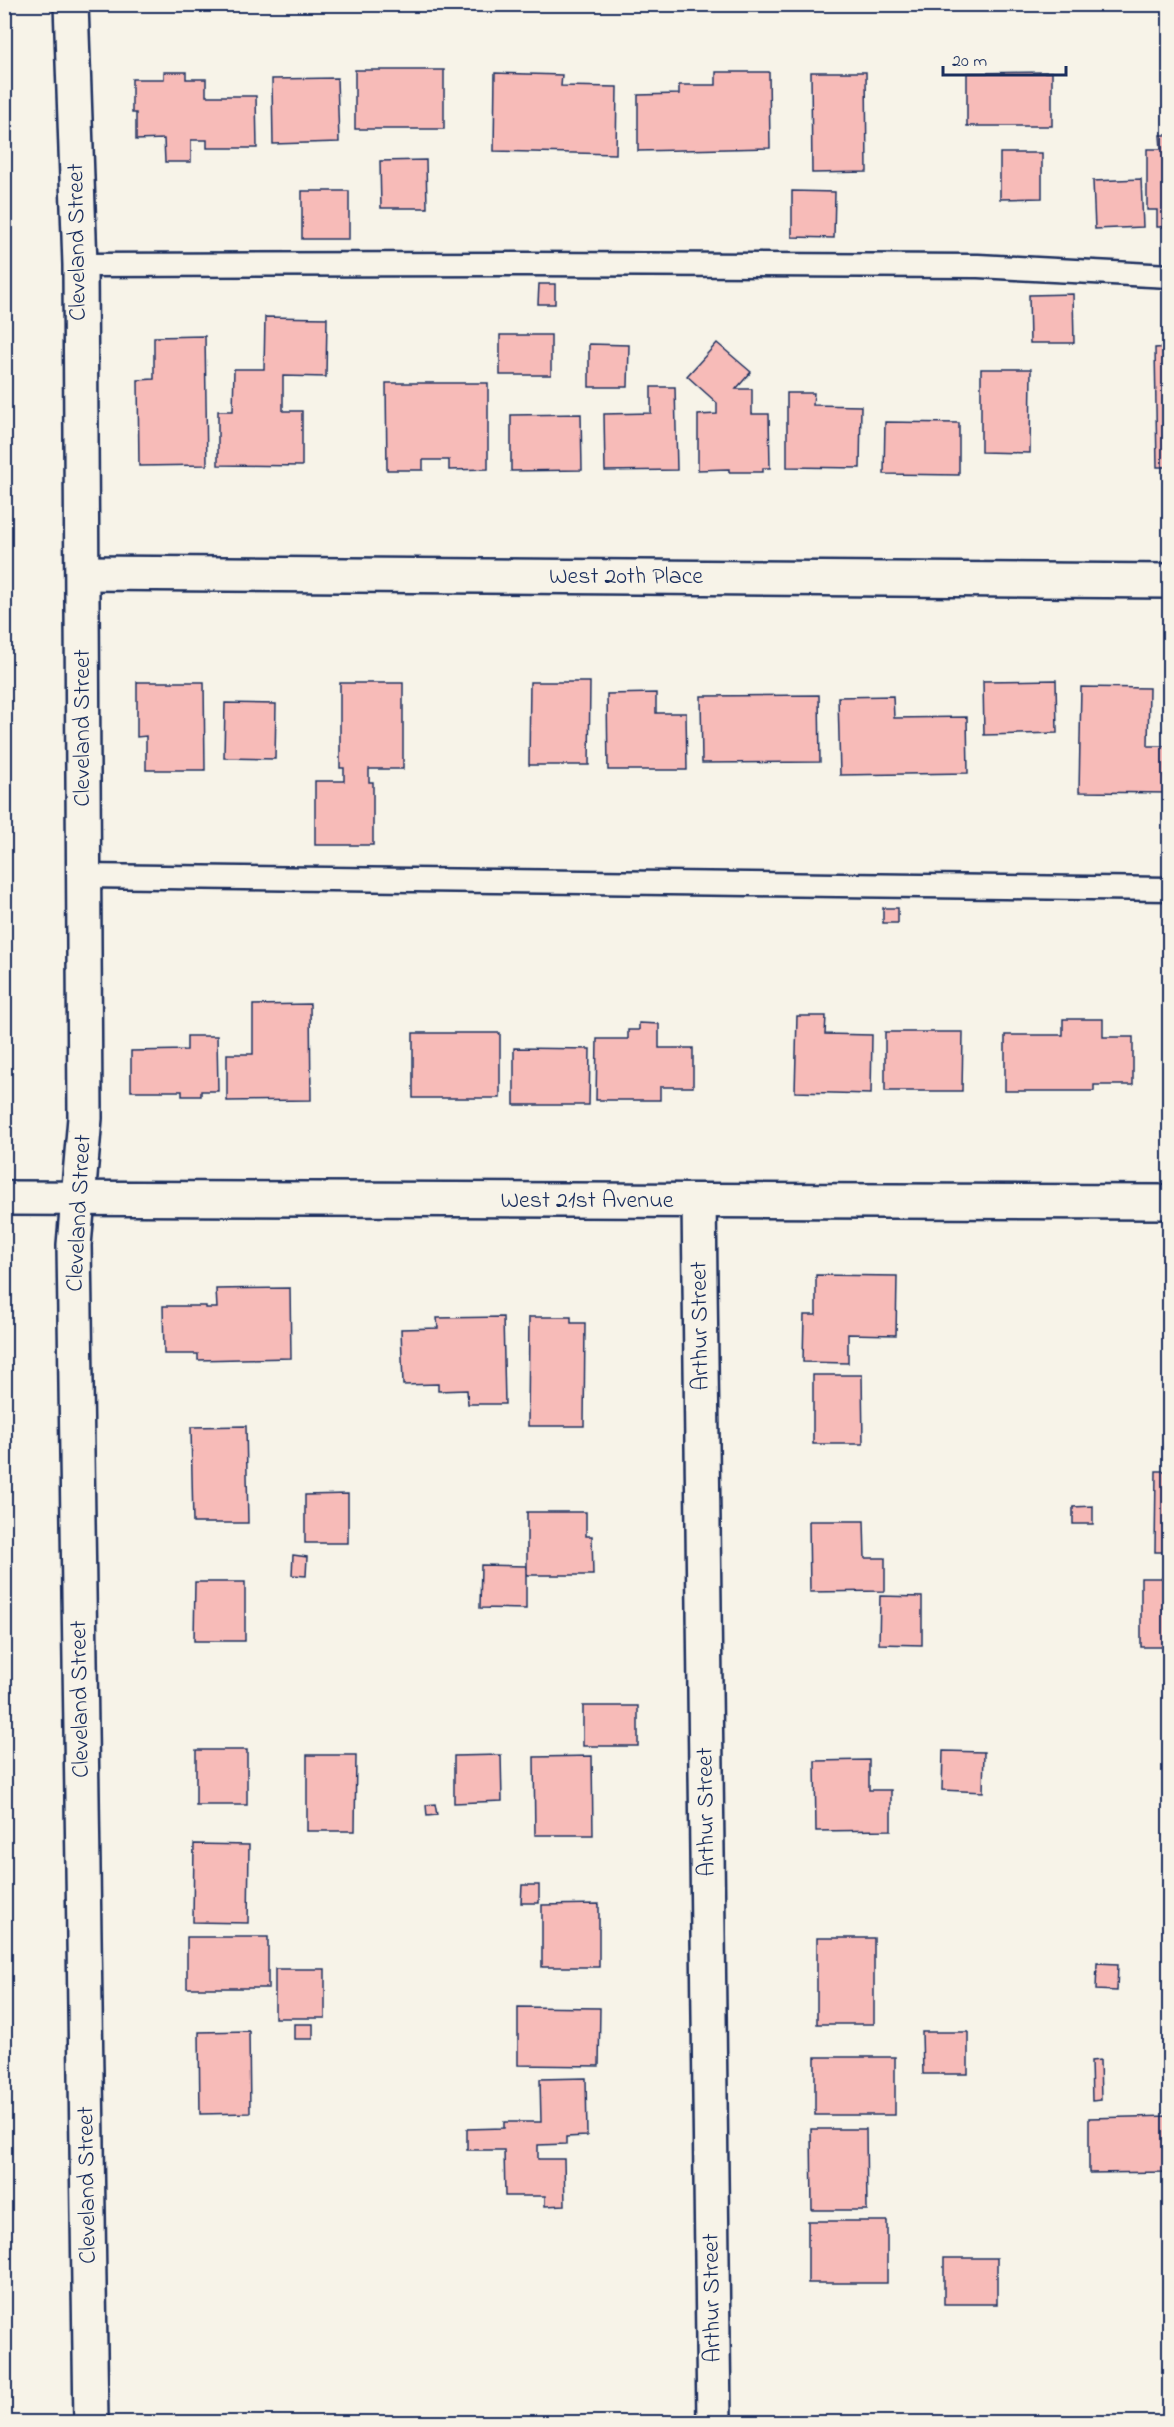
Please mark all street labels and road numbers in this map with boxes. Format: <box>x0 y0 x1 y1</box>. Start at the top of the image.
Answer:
street label: Cleveland Street <box>59 163 97 321</box>
street label: West 20th Place <box>549 560 703 595</box>
street label: Cleveland Street <box>66 649 101 807</box>
street label: Cleveland Street <box>58 1133 102 1293</box>
street label: West 21st Avenue <box>500 1184 674 1219</box>
street label: Arthur Street <box>682 1261 720 1391</box>
street label: Cleveland Street <box>62 1620 100 1778</box>
street label: Arthur Street <box>688 1747 726 1877</box>
street label: Cleveland Street <box>69 2106 107 2264</box>
street label: Arthur Street <box>694 2233 732 2363</box>

